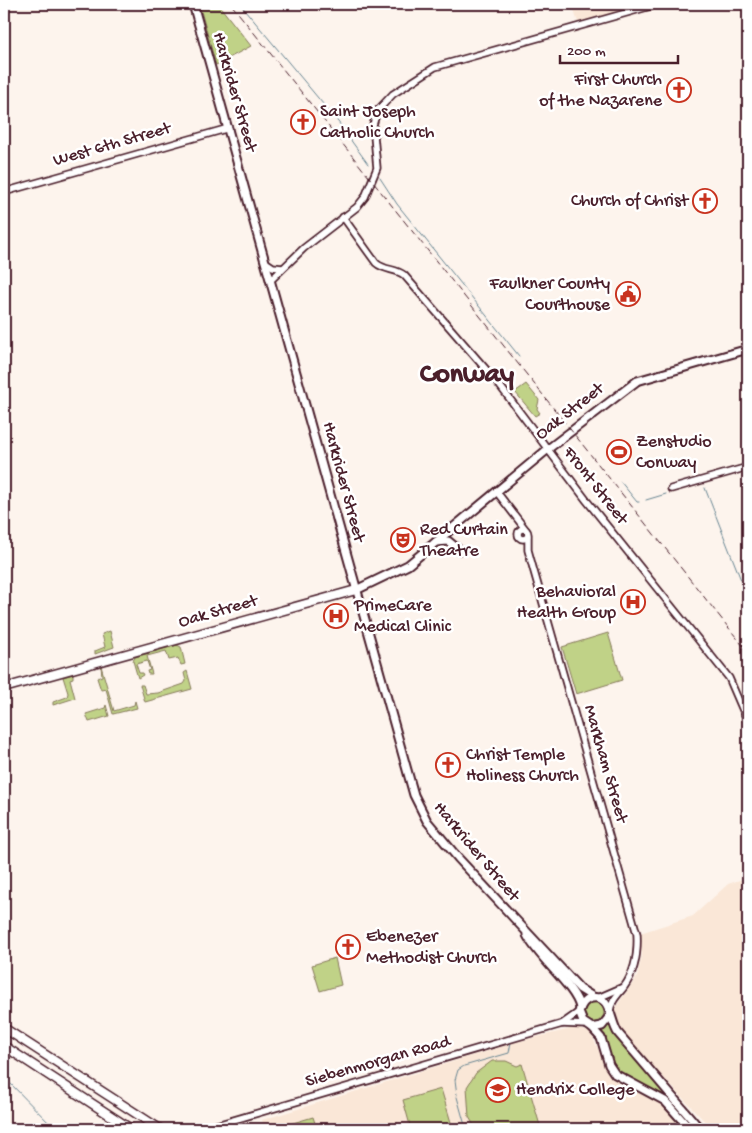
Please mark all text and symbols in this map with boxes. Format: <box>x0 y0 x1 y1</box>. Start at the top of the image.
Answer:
street label: Harkrider Street <box>207 30 262 156</box>
scale bar <box>560 32 677 64</box>
text: 200 m <box>567 43 606 61</box>
place label: First Church of the Nazarene <box>539 70 663 112</box>
church icon: First Church of the Nazarene <box>666 77 692 103</box>
place label: Saint Joseph Catholic Church <box>320 102 435 144</box>
church icon: Saint Joseph Catholic Church <box>290 109 316 135</box>
street label: West 6th Street <box>51 118 175 172</box>
church icon: Church of Christ <box>692 188 718 214</box>
place label: Church of Christ <box>571 191 690 212</box>
place label: Faulkner County Courthouse <box>489 274 611 316</box>
public building icon: Faulkner County Courthouse <box>615 281 641 307</box>
district label: Conway <box>420 359 514 392</box>
street label: Oak Street <box>532 378 610 445</box>
street label: Harkrider Street <box>317 420 370 546</box>
place label: Zenstudio Conway <box>636 432 712 474</box>
sports icon: Zenstudio Conway <box>606 439 632 465</box>
street label: Front Street <box>557 442 633 530</box>
place label: Red Curtain Theatre <box>419 520 508 562</box>
theatre icon: Red Curtain Theatre <box>390 527 416 553</box>
place label: Behavioral Health Group <box>517 582 616 624</box>
hospital icon: Behavioral Health Group <box>620 589 646 615</box>
street label: Oak Street <box>176 590 261 633</box>
place label: PrimeCare Medical Clinic <box>353 596 452 638</box>
hospital icon: PrimeCare Medical Clinic <box>323 603 349 629</box>
street label: Markham Street <box>578 703 632 827</box>
place label: Christ Temple Holiness Church <box>466 745 579 787</box>
church icon: Christ Temple Holiness Church <box>435 752 461 778</box>
street label: Harkrider Street <box>428 798 525 907</box>
place label: Ebenezer Methodist Church <box>366 927 497 969</box>
church icon: Ebenezer Methodist Church <box>335 934 361 960</box>
street label: Siebenmorgan Road <box>303 1031 454 1093</box>
school or university icon: Hendrix College <box>485 1077 511 1103</box>
place label: Hendrix College <box>516 1080 635 1101</box>

